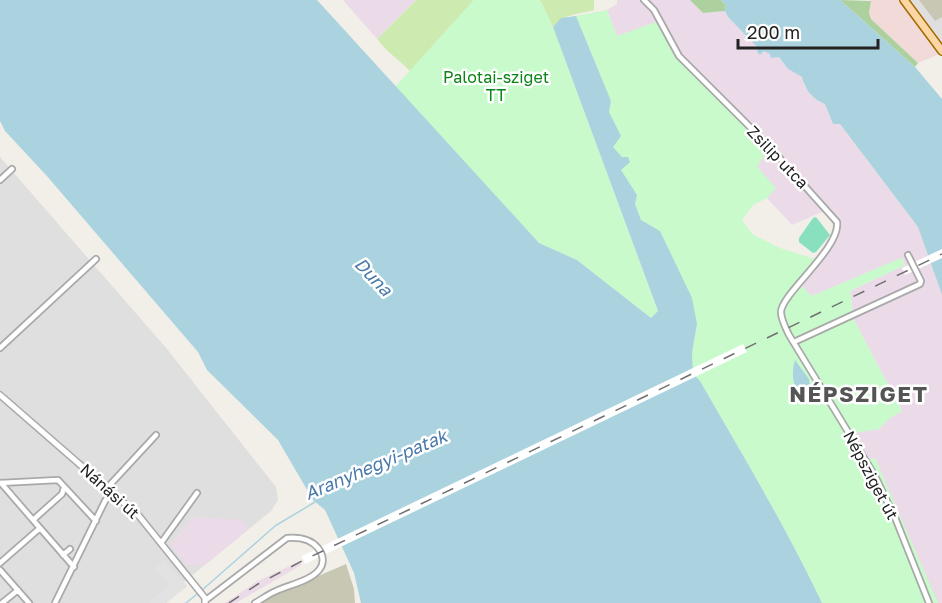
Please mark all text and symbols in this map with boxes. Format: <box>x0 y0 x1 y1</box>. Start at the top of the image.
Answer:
scale bar <box>738 12 878 50</box>
text: 200 m <box>747 21 800 43</box>
park label: Palotai-sziget TT <box>443 67 549 105</box>
street label: Zsilip utca <box>743 121 813 193</box>
water label: Duna <box>350 253 398 301</box>
district label: NÉPSZIGET <box>789 380 929 407</box>
water label: Aranyhegyi-patak <box>301 423 452 504</box>
street label: Népsziget út <box>839 427 903 523</box>
street label: Nánási út <box>76 459 144 523</box>

